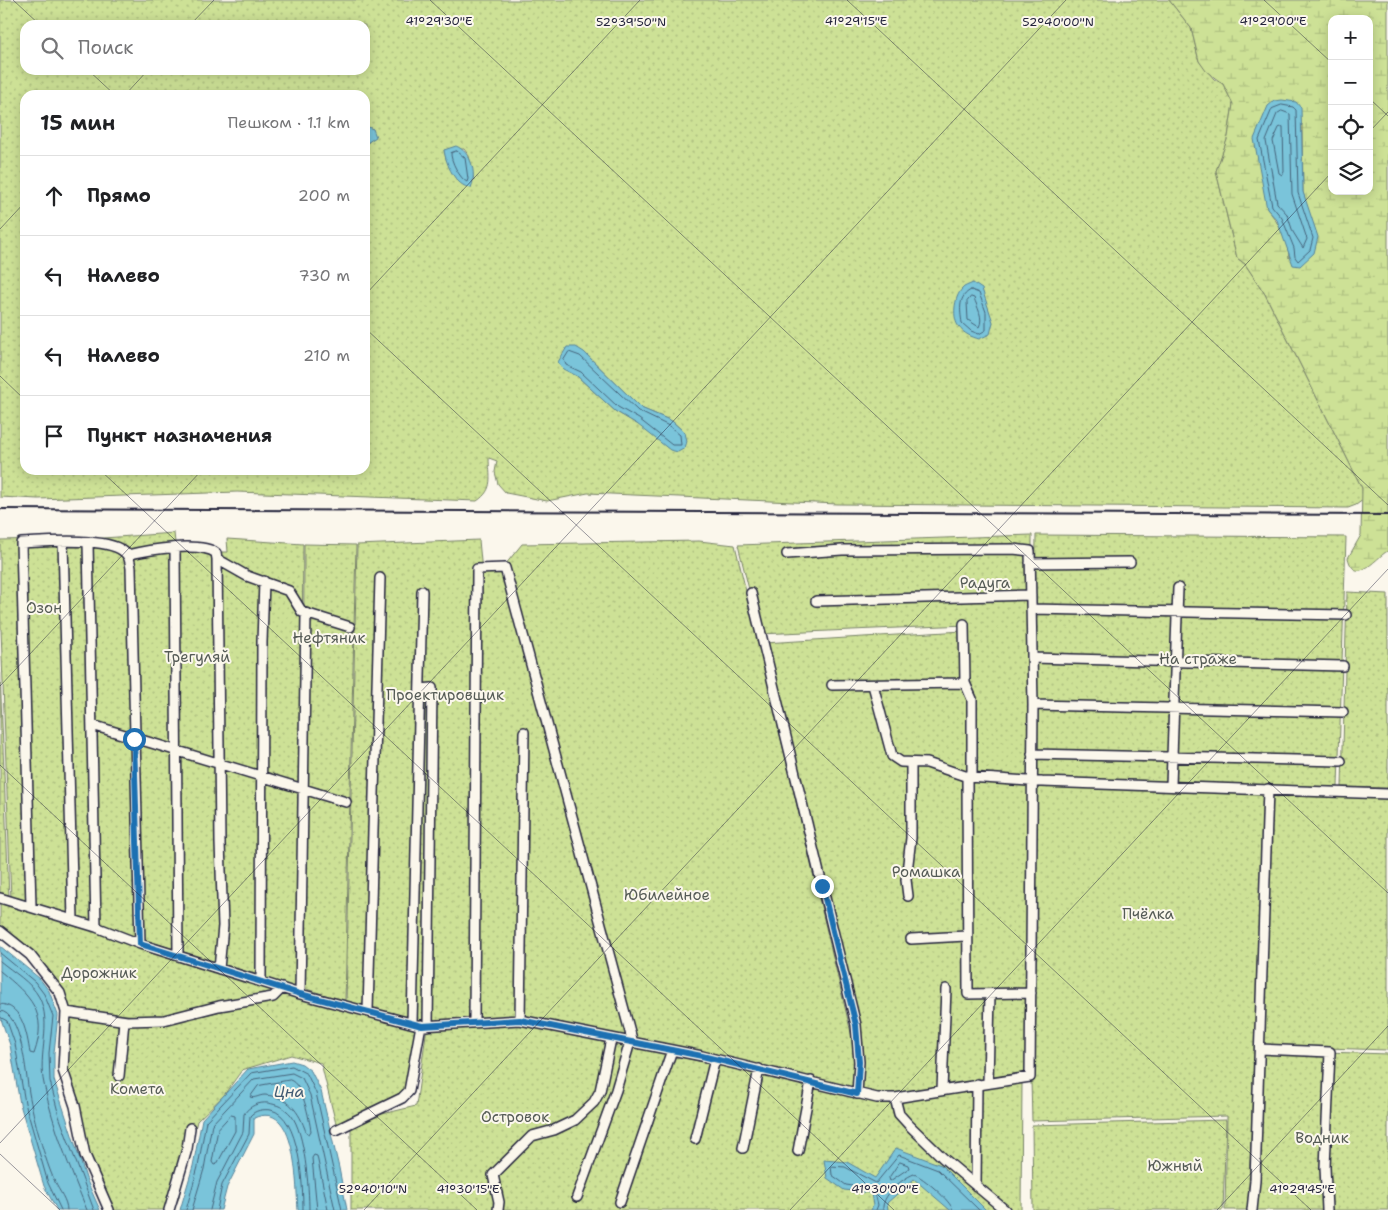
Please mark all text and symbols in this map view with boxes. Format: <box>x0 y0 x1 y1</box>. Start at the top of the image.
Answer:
text: 41°29'30"E <box>406 13 472 29</box>
text: 41°29'15"E <box>825 13 887 29</box>
text: 41°29'00"E <box>1240 13 1307 29</box>
text: 52°39'50"N <box>596 14 666 30</box>
text: 52°40'00"N <box>1022 14 1094 30</box>
map controls <box>1328 15 1373 195</box>
button: + <box>1328 15 1373 60</box>
search box <box>20 20 370 75</box>
icon: search <box>38 34 66 62</box>
text: Поиск <box>78 35 133 60</box>
button: − <box>1328 60 1373 105</box>
button: locate <box>1328 105 1373 150</box>
text: 15 мин <box>40 109 115 137</box>
text: Пешком · 1.1 km <box>228 112 350 133</box>
button: layers <box>1328 150 1373 195</box>
icon: ahead <box>40 182 68 210</box>
text: Прямо <box>87 183 151 208</box>
text: 200 m <box>298 185 350 206</box>
icon: left <box>40 262 68 290</box>
text: Налево <box>87 263 160 288</box>
text: 730 m <box>299 265 350 286</box>
icon: left <box>40 342 68 370</box>
text: Налево <box>87 343 160 368</box>
text: 210 m <box>303 345 350 366</box>
icon: arrive <box>40 422 68 450</box>
text: Пункт назначения <box>87 423 272 448</box>
park label: Радуга <box>960 573 1011 593</box>
park label: Озон <box>26 598 62 618</box>
park label: Нефтяник <box>293 628 365 648</box>
park label: Трегуляй <box>164 647 230 667</box>
park label: На страже <box>1159 649 1237 669</box>
park label: Проектировщик <box>386 685 504 705</box>
route start <box>123 728 146 751</box>
park label: Ромашка <box>892 862 961 882</box>
route end <box>811 875 834 898</box>
park label: Юбилейное <box>624 885 710 905</box>
park label: Пчёлка <box>1122 904 1175 924</box>
park label: Дорожник <box>61 963 137 983</box>
park label: Комета <box>110 1079 165 1099</box>
water label: Цна <box>274 1081 304 1102</box>
park label: Островок <box>481 1107 549 1127</box>
park label: Водник <box>1295 1128 1349 1148</box>
park label: Южный <box>1147 1156 1203 1176</box>
text: 52°40'10"N <box>339 1181 407 1197</box>
text: 41°30'15"E <box>436 1181 500 1197</box>
text: 41°30'00"E <box>851 1181 919 1197</box>
text: 41°29'45"E <box>1269 1181 1335 1197</box>

